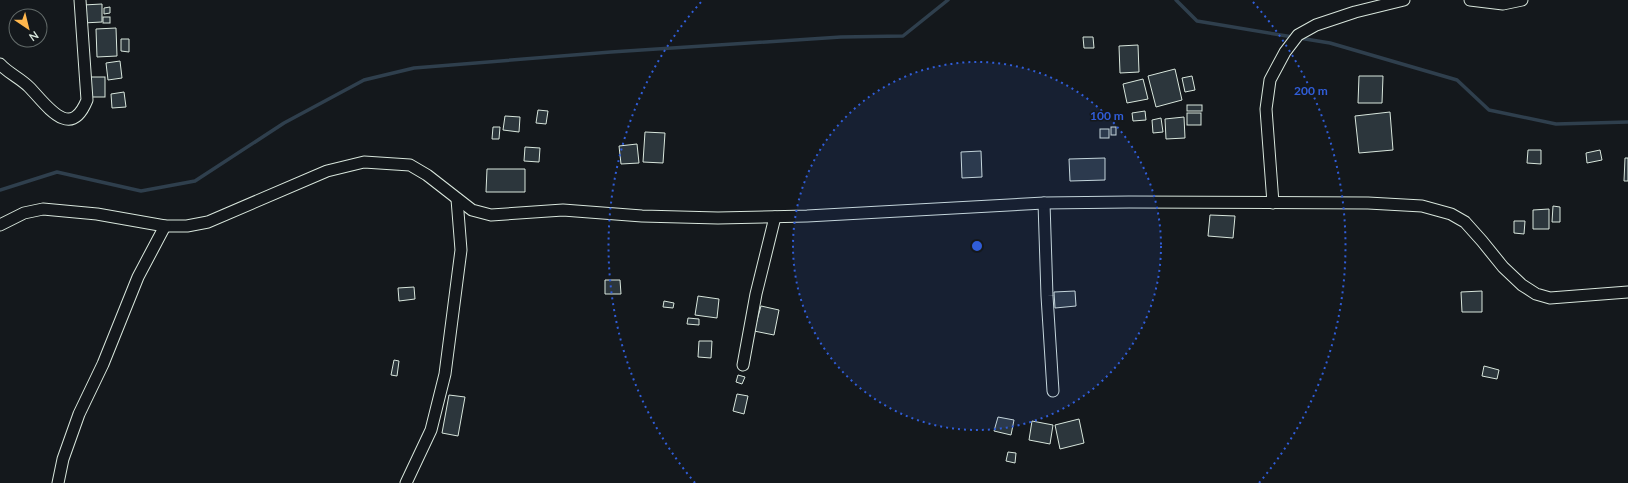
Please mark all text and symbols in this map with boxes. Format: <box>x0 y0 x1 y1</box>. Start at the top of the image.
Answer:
north arrow <box>8 8 48 48</box>
text: N <box>27 29 41 44</box>
text: 200 m <box>1294 83 1328 98</box>
text: 100 m <box>1090 108 1124 123</box>
centre of rings <box>970 239 984 253</box>

